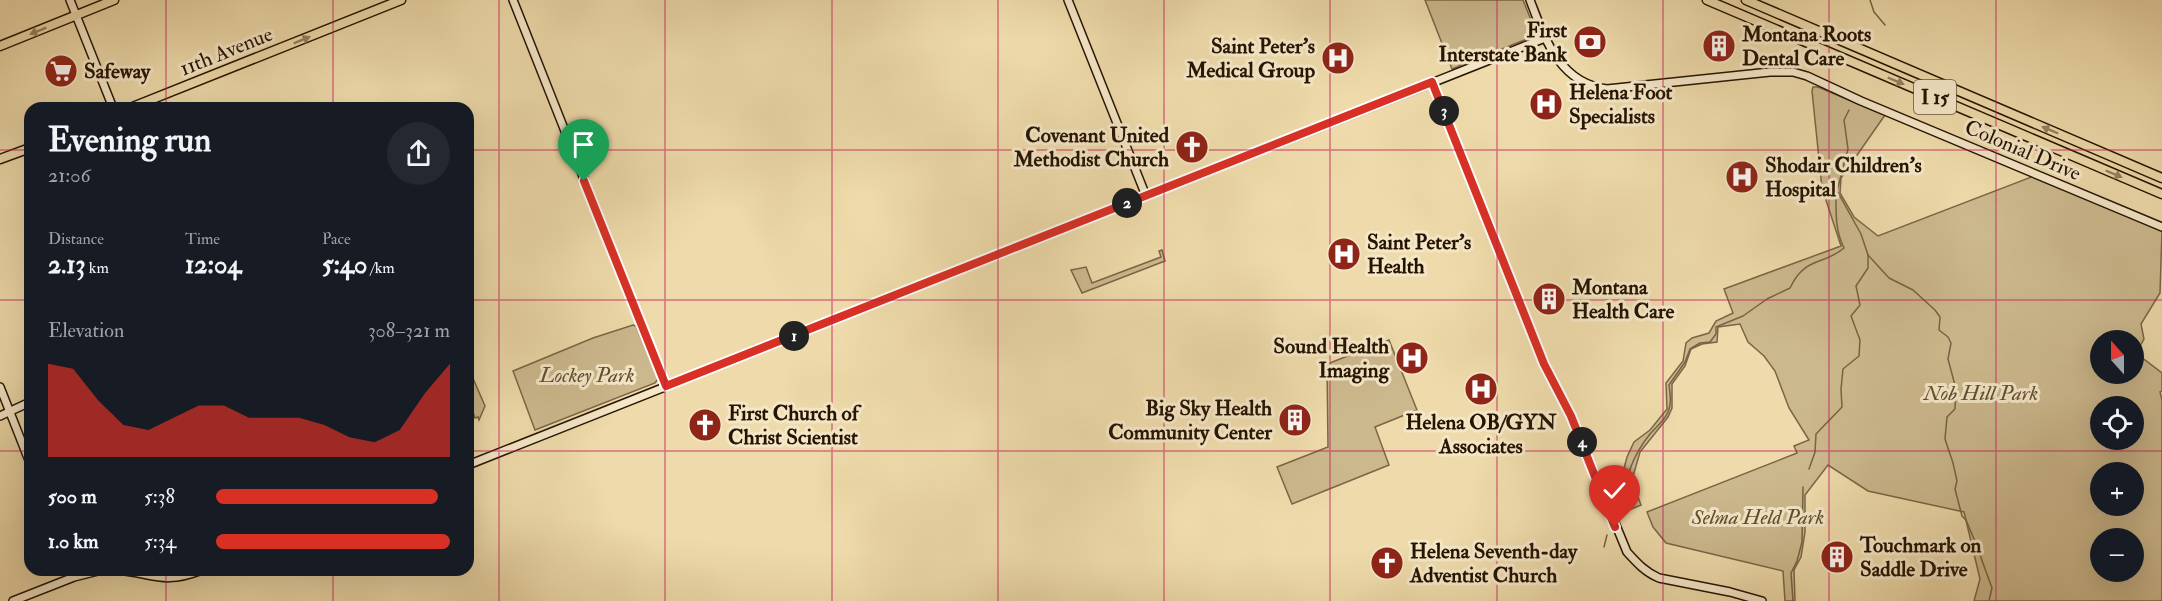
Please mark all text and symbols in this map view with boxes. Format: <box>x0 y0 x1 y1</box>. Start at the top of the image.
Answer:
place label: First Interstate Bank <box>1438 17 1568 68</box>
street label: 11th Avenue <box>176 21 277 82</box>
place label: Montana Roots Dental Care <box>1741 21 1871 72</box>
bank icon: First Interstate Bank <box>1572 24 1608 60</box>
one-way arrow <box>29 27 47 36</box>
building icon: Montana Roots Dental Care <box>1701 28 1737 64</box>
place label: Saint Peter's Medical Group <box>1186 33 1315 84</box>
one-way arrow <box>293 35 311 44</box>
hospital icon: Saint Peter's Medical Group <box>1320 40 1356 76</box>
supermarket icon: Safeway <box>43 53 79 89</box>
place label: Safeway <box>84 58 151 85</box>
one-way arrow <box>1888 76 1906 86</box>
place label: Helena Foot Specialists <box>1569 79 1673 130</box>
road number: I 15 <box>1914 80 1956 114</box>
hospital icon: Helena Foot Specialists <box>1528 86 1564 122</box>
pin: 3 <box>1429 96 1459 126</box>
text: 3 <box>1441 101 1447 121</box>
street label: Colonial Drive <box>1961 114 2085 187</box>
pin <box>558 119 609 181</box>
text: Evening run <box>48 120 211 161</box>
button: share <box>387 122 450 185</box>
place label: Covenant United Methodist Church <box>1013 122 1170 173</box>
one-way arrow <box>2041 125 2059 135</box>
icon: arrive <box>567 128 600 161</box>
church icon: Covenant United Methodist Church <box>1174 129 1210 165</box>
place label: Shodair Children's Hospital <box>1765 152 1922 203</box>
hospital icon: Shodair Children's Hospital <box>1724 159 1760 195</box>
text: 21:06 <box>48 163 91 188</box>
one-way arrow <box>2106 169 2124 179</box>
pin: 2 <box>1112 188 1142 218</box>
text: 2 <box>1123 193 1131 213</box>
text: Distance <box>48 229 104 249</box>
text: Time <box>185 229 220 249</box>
text: Pace <box>322 229 351 249</box>
place label: Saint Peter's Health <box>1367 229 1471 280</box>
hospital icon: Saint Peter's Health <box>1326 236 1362 272</box>
text: 2.13 <box>48 249 86 281</box>
text: 12:04 <box>185 249 241 281</box>
text: 5:40 <box>322 249 367 281</box>
text: km <box>86 258 109 278</box>
text: /km <box>367 258 395 278</box>
place label: Montana Health Care <box>1571 274 1675 325</box>
building icon: Montana Health Care <box>1531 281 1567 317</box>
text: Elevation <box>48 318 124 343</box>
text: 308–321 m <box>368 318 450 343</box>
pin: 1 <box>779 321 809 351</box>
text: 1 <box>791 326 797 346</box>
north arrow <box>2090 330 2144 384</box>
map controls <box>2090 330 2144 582</box>
place label: Sound Health Imaging <box>1273 333 1390 384</box>
hospital icon: Sound Health Imaging <box>1394 340 1430 376</box>
park label: Lockey Park <box>538 362 635 389</box>
hospital icon: Helena OB/GYN Associates <box>1463 371 1499 407</box>
park label: Nob Hill Park <box>1923 380 2038 407</box>
place label: Big Sky Health Community Center <box>1108 395 1273 446</box>
button: locate <box>2090 396 2144 450</box>
place label: First Church of Christ Scientist <box>728 400 862 451</box>
building icon: Big Sky Health Community Center <box>1277 402 1313 438</box>
church icon: First Church of Christ Scientist <box>687 407 723 443</box>
place label: Helena OB/GYN Associates <box>1406 409 1558 460</box>
pin: 4 <box>1567 427 1597 457</box>
text: 4 <box>1578 432 1586 452</box>
button: + <box>2090 462 2144 516</box>
pin <box>1589 465 1640 527</box>
icon: check <box>1598 474 1631 507</box>
text: 500 m <box>48 484 97 509</box>
text: 5:38 <box>144 484 175 509</box>
park label: Selma Held Park <box>1691 504 1824 531</box>
button: − <box>2090 528 2144 582</box>
text: 1.0 km <box>48 529 99 554</box>
text: 5:34 <box>144 529 176 554</box>
place label: Touchmark on Saddle Drive <box>1859 532 1982 583</box>
place label: Helena Seventh-day Adventist Church <box>1409 538 1578 589</box>
building icon: Touchmark on Saddle Drive <box>1819 539 1855 575</box>
church icon: Helena Seventh-day Adventist Church <box>1369 545 1405 581</box>

